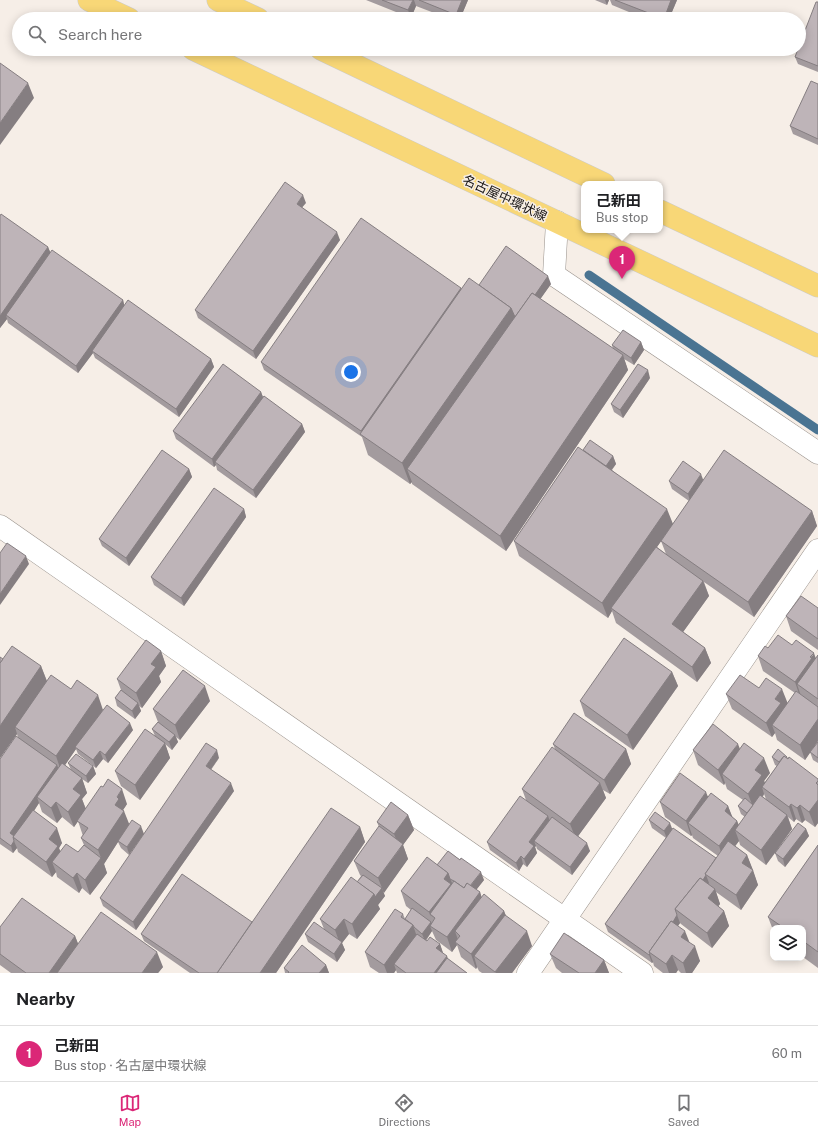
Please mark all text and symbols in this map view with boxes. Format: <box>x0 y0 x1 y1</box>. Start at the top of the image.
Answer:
search box <box>12 12 806 56</box>
icon: search <box>26 23 48 45</box>
text: Search here <box>58 26 142 43</box>
street label: 名古屋中環状線 <box>461 172 549 224</box>
popup <box>581 181 663 233</box>
text: 己新田 <box>596 192 641 209</box>
text: Bus stop <box>596 210 648 225</box>
pin: 1 <box>609 246 635 279</box>
your location <box>341 362 361 382</box>
map controls <box>770 925 806 961</box>
button: layers <box>770 925 806 961</box>
text: Nearby <box>16 989 75 1009</box>
text: 己新田 <box>54 1037 99 1054</box>
text: 1 <box>26 1046 32 1061</box>
text: 60 m <box>772 1046 802 1061</box>
text: Bus stop · 名古屋中環状線 <box>54 1058 207 1073</box>
tab: Map <box>119 1092 141 1128</box>
tab: Directions <box>379 1092 430 1128</box>
tab: Saved <box>668 1092 699 1128</box>

